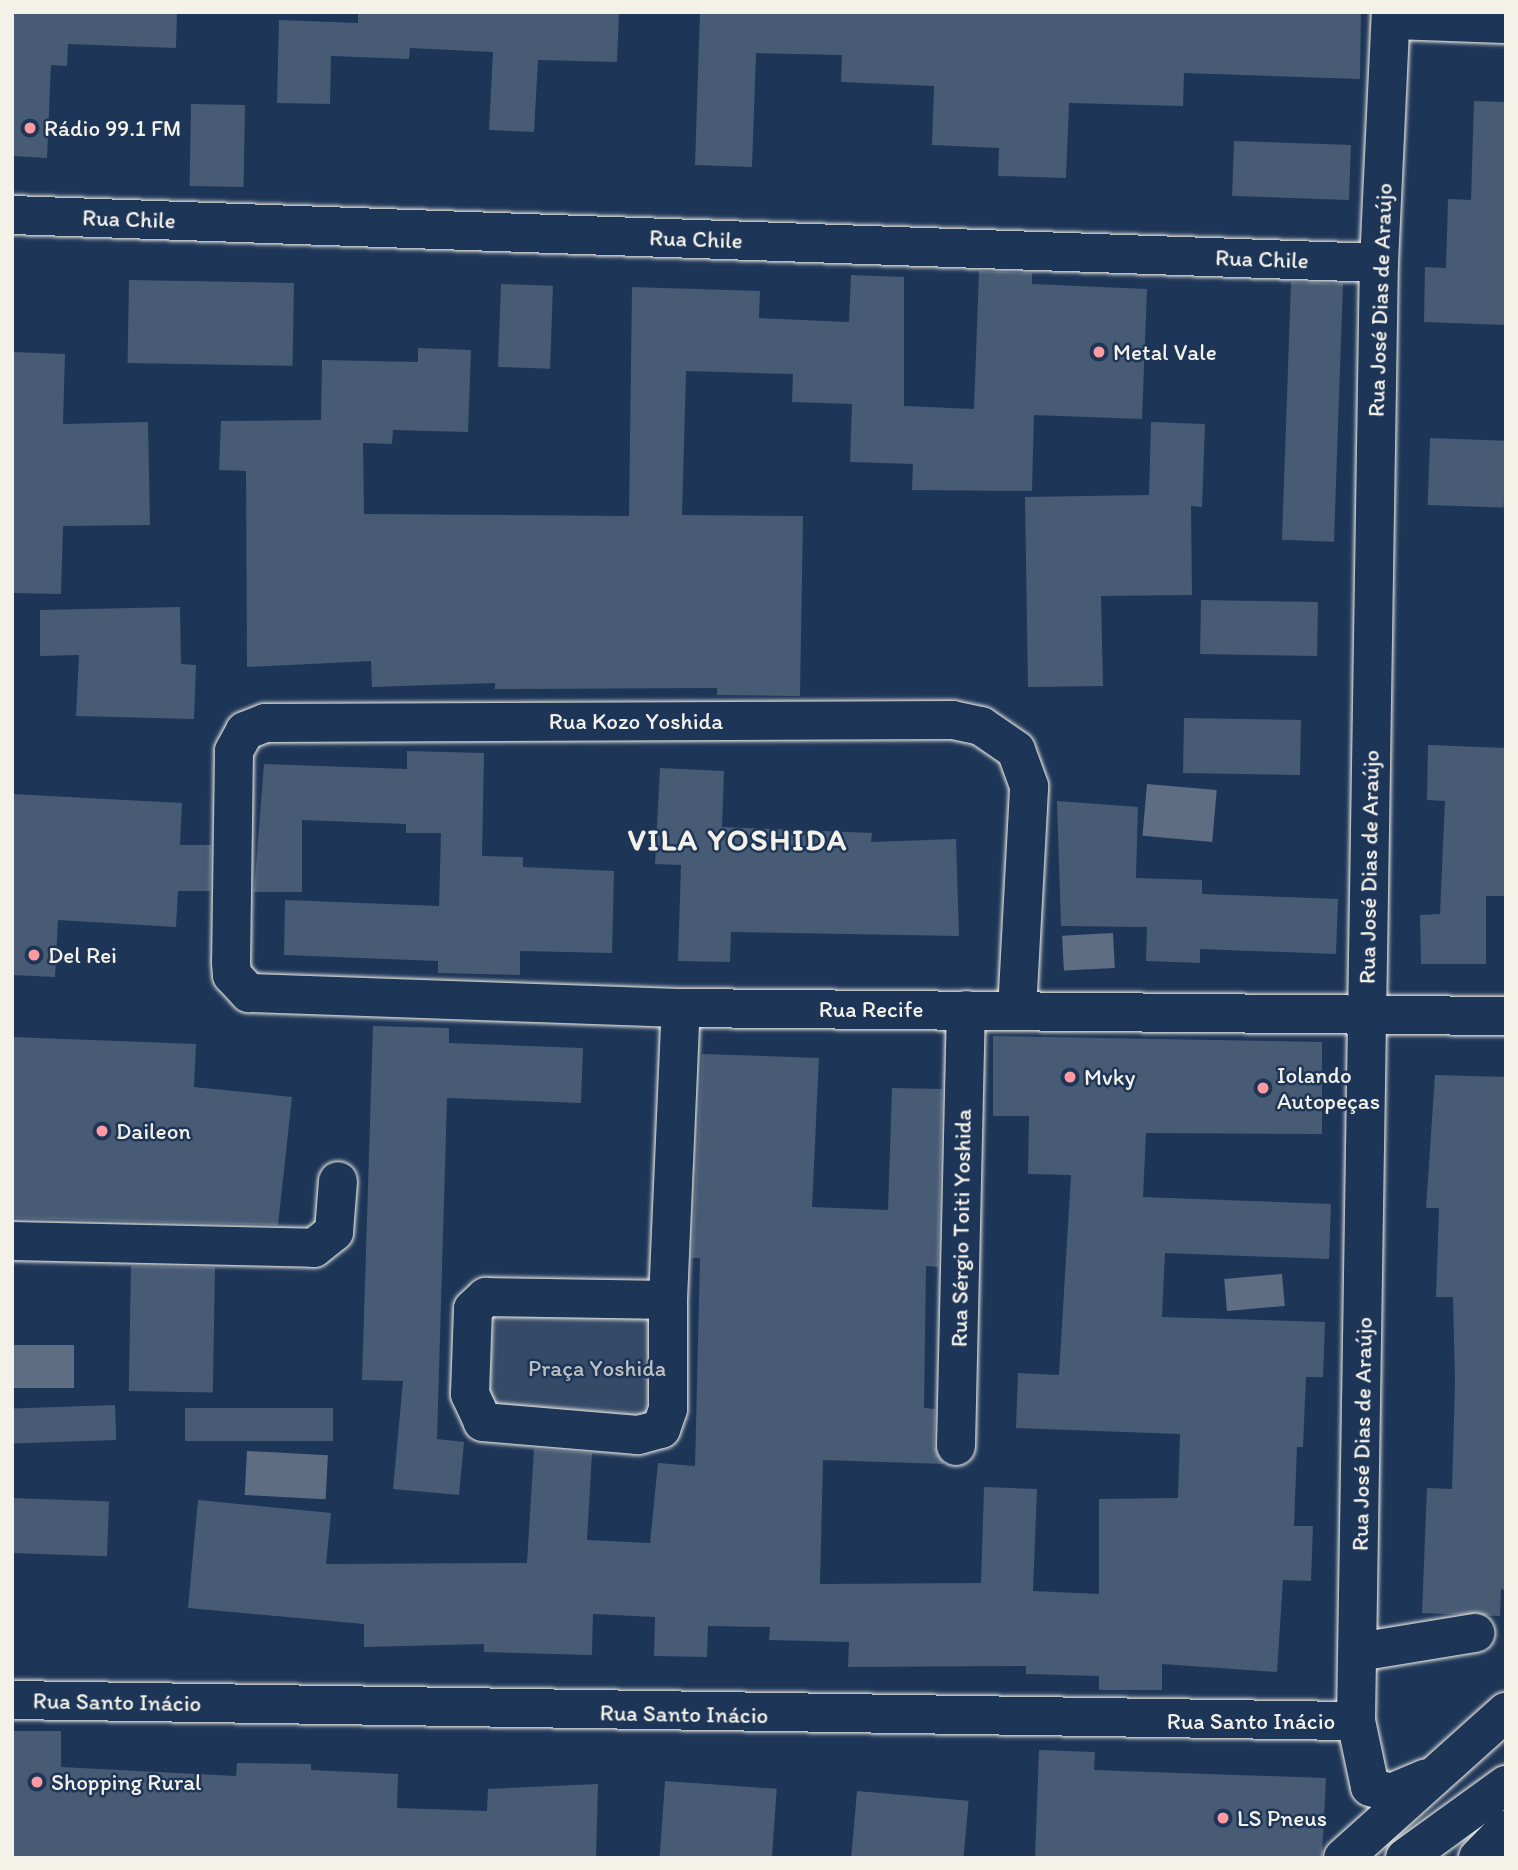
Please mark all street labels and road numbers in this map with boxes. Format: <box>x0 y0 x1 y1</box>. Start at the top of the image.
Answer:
street label: Rua José Dias de Araújo <box>1362 182 1398 418</box>
street label: Rua Chile <box>82 204 176 234</box>
street label: Rua Chile <box>649 224 743 254</box>
street label: Rua Chile <box>1215 244 1309 274</box>
street label: Rua Kozo Yoshida <box>550 707 722 735</box>
street label: Rua José Dias de Araújo <box>1353 750 1385 984</box>
street label: Rua Recife <box>819 995 923 1023</box>
street label: Rua Sérgio Toiti Yoshida <box>945 1111 977 1345</box>
street label: Rua José Dias de Araújo <box>1346 1317 1378 1551</box>
street label: Rua Santo Inácio <box>33 1687 201 1717</box>
street label: Rua Santo Inácio <box>600 1699 768 1729</box>
street label: Rua Santo Inácio <box>1167 1707 1335 1735</box>

